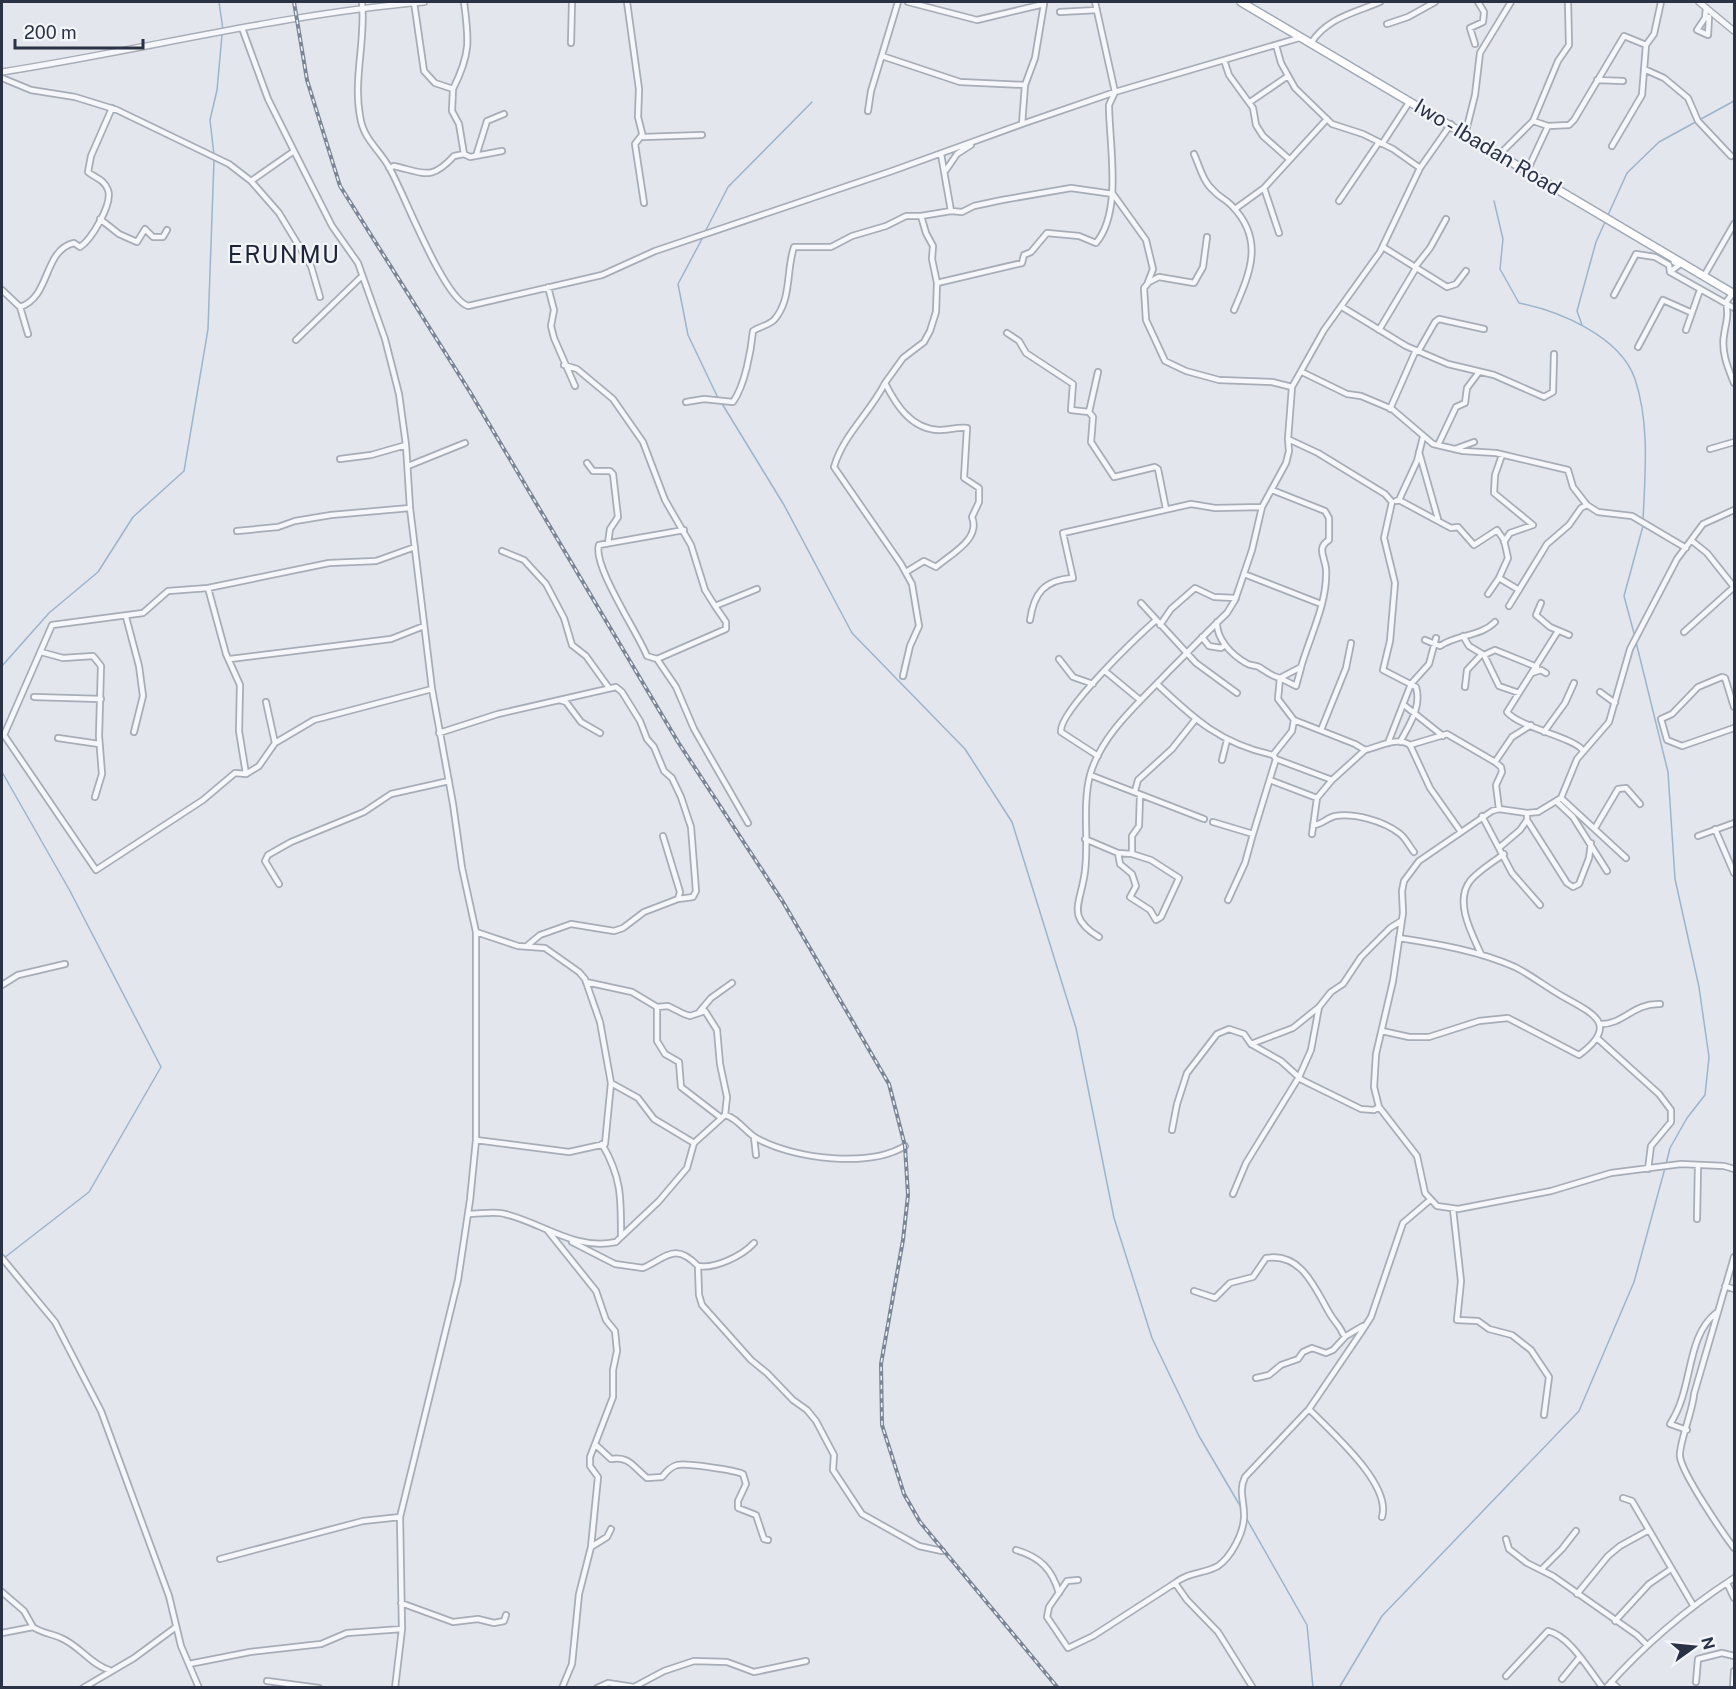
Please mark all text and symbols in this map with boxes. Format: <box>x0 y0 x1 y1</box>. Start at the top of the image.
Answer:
scale bar <box>15 12 142 50</box>
text: 200 m <box>24 22 77 43</box>
street label: Iwo - Ibadan Road <box>1410 93 1566 201</box>
district label: ERUNMU <box>228 240 340 268</box>
north arrow <box>1664 1617 1724 1677</box>
text: N <box>1697 1635 1719 1652</box>

